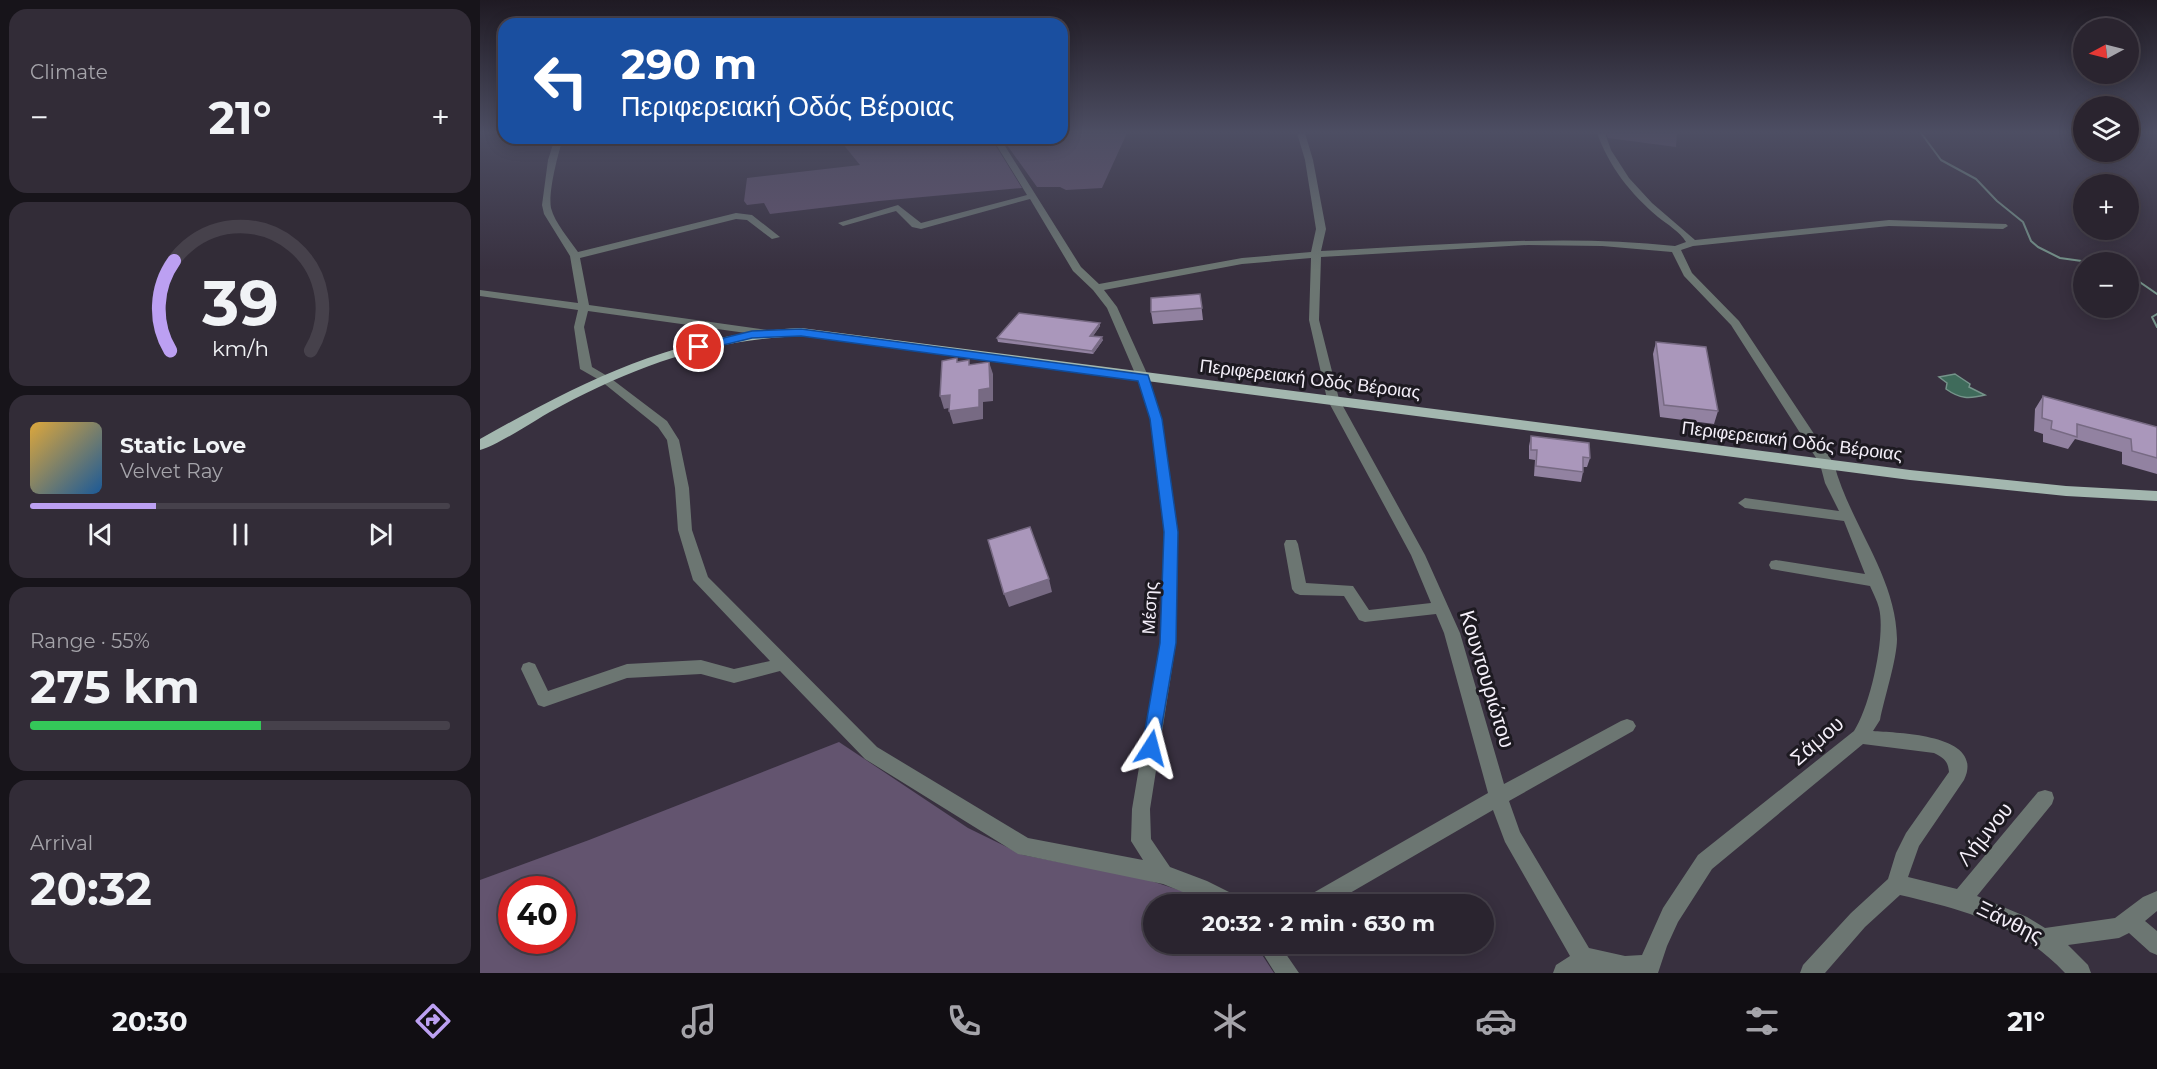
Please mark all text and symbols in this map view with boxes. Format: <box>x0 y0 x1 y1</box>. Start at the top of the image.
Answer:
north arrow <box>2073 18 2139 84</box>
map controls <box>2073 18 2139 318</box>
text: 290 m <box>621 38 757 90</box>
icon: left <box>522 42 600 120</box>
text: Climate <box>30 60 108 84</box>
text: 21° <box>208 90 272 145</box>
text: Περιφερειακή Οδός Βέροιας <box>621 90 954 123</box>
button: layers <box>2073 96 2139 162</box>
text: − <box>30 97 49 137</box>
text: + <box>431 97 450 137</box>
button: + <box>2073 174 2139 240</box>
button: − <box>2073 252 2139 318</box>
text: 39 <box>201 265 278 341</box>
pin <box>673 321 724 372</box>
icon: arrive <box>682 330 715 363</box>
text: km/h <box>211 335 269 361</box>
street label: Περιφερειακή Οδός Βέροιας <box>1198 355 1422 403</box>
street label: Περιφερειακή Οδός Βέροιας <box>1680 417 1904 465</box>
text: Static Love <box>120 432 246 459</box>
text: Velvet Ray <box>120 459 223 483</box>
icon: previous <box>84 518 117 551</box>
icon: pause <box>224 518 257 551</box>
icon: next <box>364 518 397 551</box>
street label: Μέσης <box>1138 581 1162 635</box>
street label: Κουντουριώτου <box>1455 607 1520 751</box>
text: Range · 55% <box>30 629 150 653</box>
text: 275 km <box>30 659 200 714</box>
street label: Σάμου <box>1785 711 1848 771</box>
position arrow <box>1119 716 1183 780</box>
street label: Λήμνου <box>1952 797 2018 870</box>
text: Arrival <box>30 831 93 855</box>
text: 20:32 <box>30 861 152 916</box>
speed limit sign: 40 <box>498 876 576 954</box>
street label: Ξάνθης <box>1973 895 2047 948</box>
text: 20:32 · 2 min · 630 m <box>1202 910 1435 937</box>
icon: directions <box>412 1000 454 1042</box>
icon: music <box>678 1000 720 1042</box>
icon: phone <box>943 1000 985 1042</box>
icon: climate <box>1209 1000 1251 1042</box>
icon: car <box>1475 1000 1517 1042</box>
icon: filters <box>1741 1000 1783 1042</box>
text: 20:30 <box>112 1005 188 1038</box>
text: 21° <box>2007 1005 2045 1038</box>

